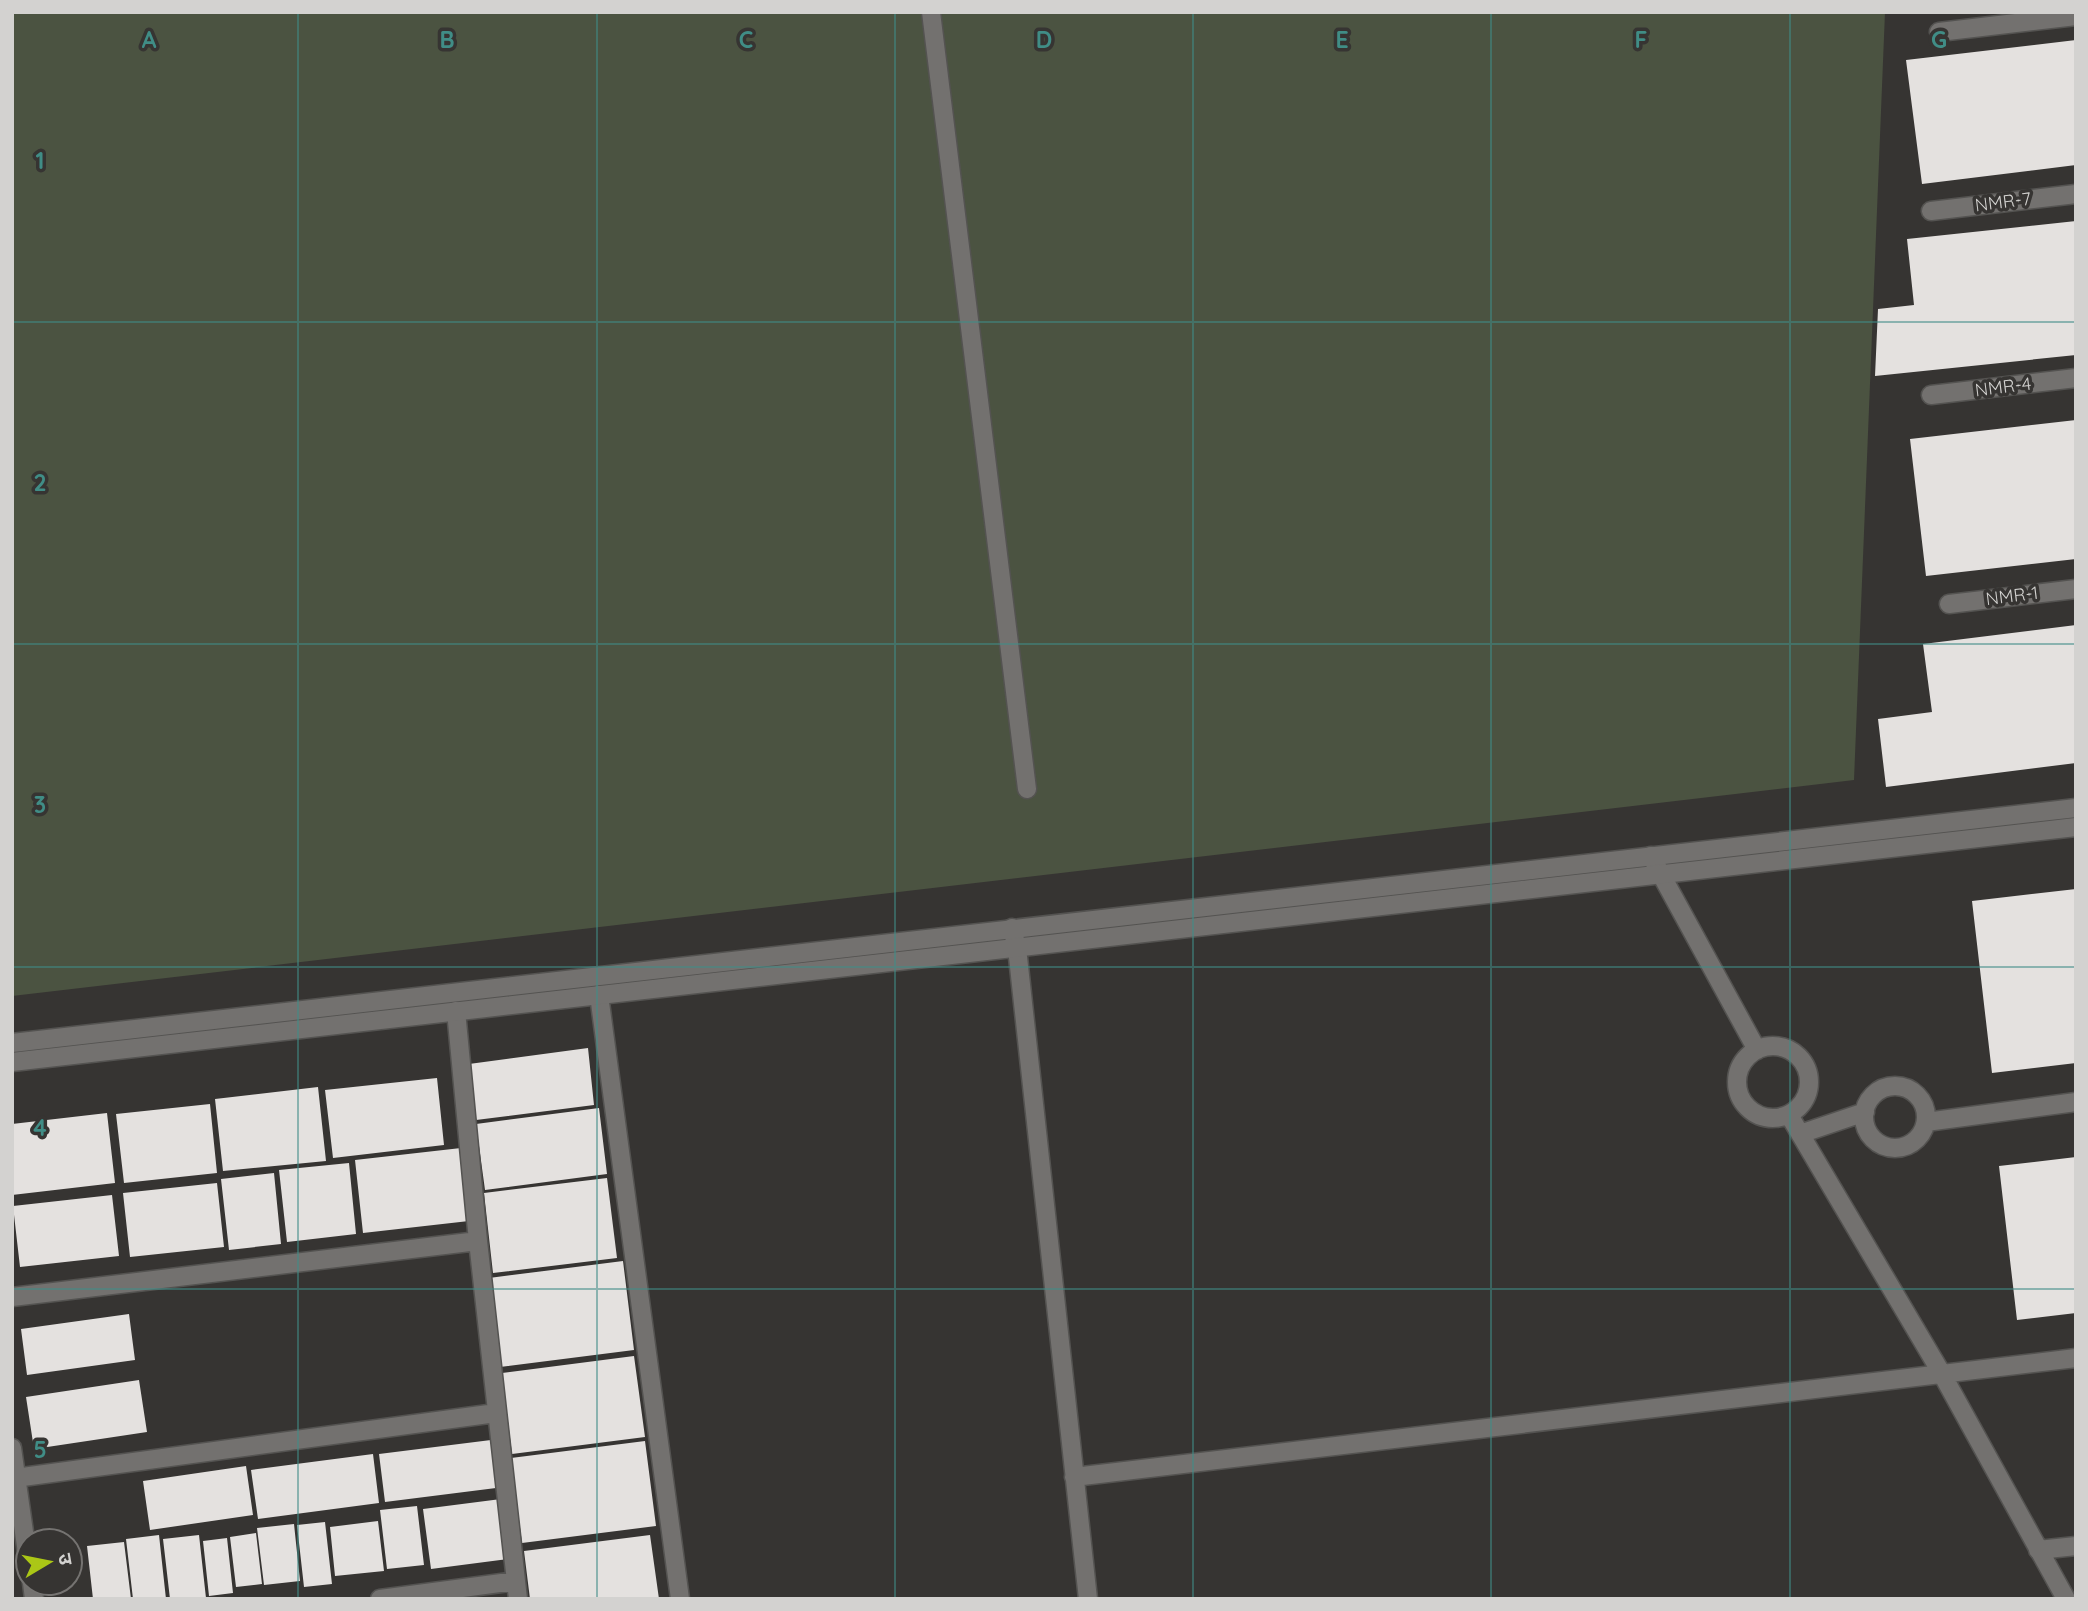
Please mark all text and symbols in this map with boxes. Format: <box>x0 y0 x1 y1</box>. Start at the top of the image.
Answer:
text: A <box>142 25 157 54</box>
text: B <box>439 25 455 54</box>
text: C <box>739 25 753 54</box>
text: D <box>1036 25 1052 54</box>
text: E <box>1335 25 1349 54</box>
text: F <box>1635 25 1647 54</box>
text: G <box>1931 25 1947 54</box>
text: 1 <box>36 146 44 175</box>
street label: NMR-7 <box>1974 187 2032 216</box>
street label: NMR-4 <box>1973 372 2032 401</box>
text: 2 <box>33 468 47 497</box>
street label: NMR-1 <box>1984 581 2040 610</box>
text: 3 <box>34 790 46 819</box>
text: 4 <box>33 1113 47 1142</box>
text: 5 <box>33 1435 47 1464</box>
north arrow <box>14 1527 84 1597</box>
text: उ <box>53 1551 79 1567</box>

